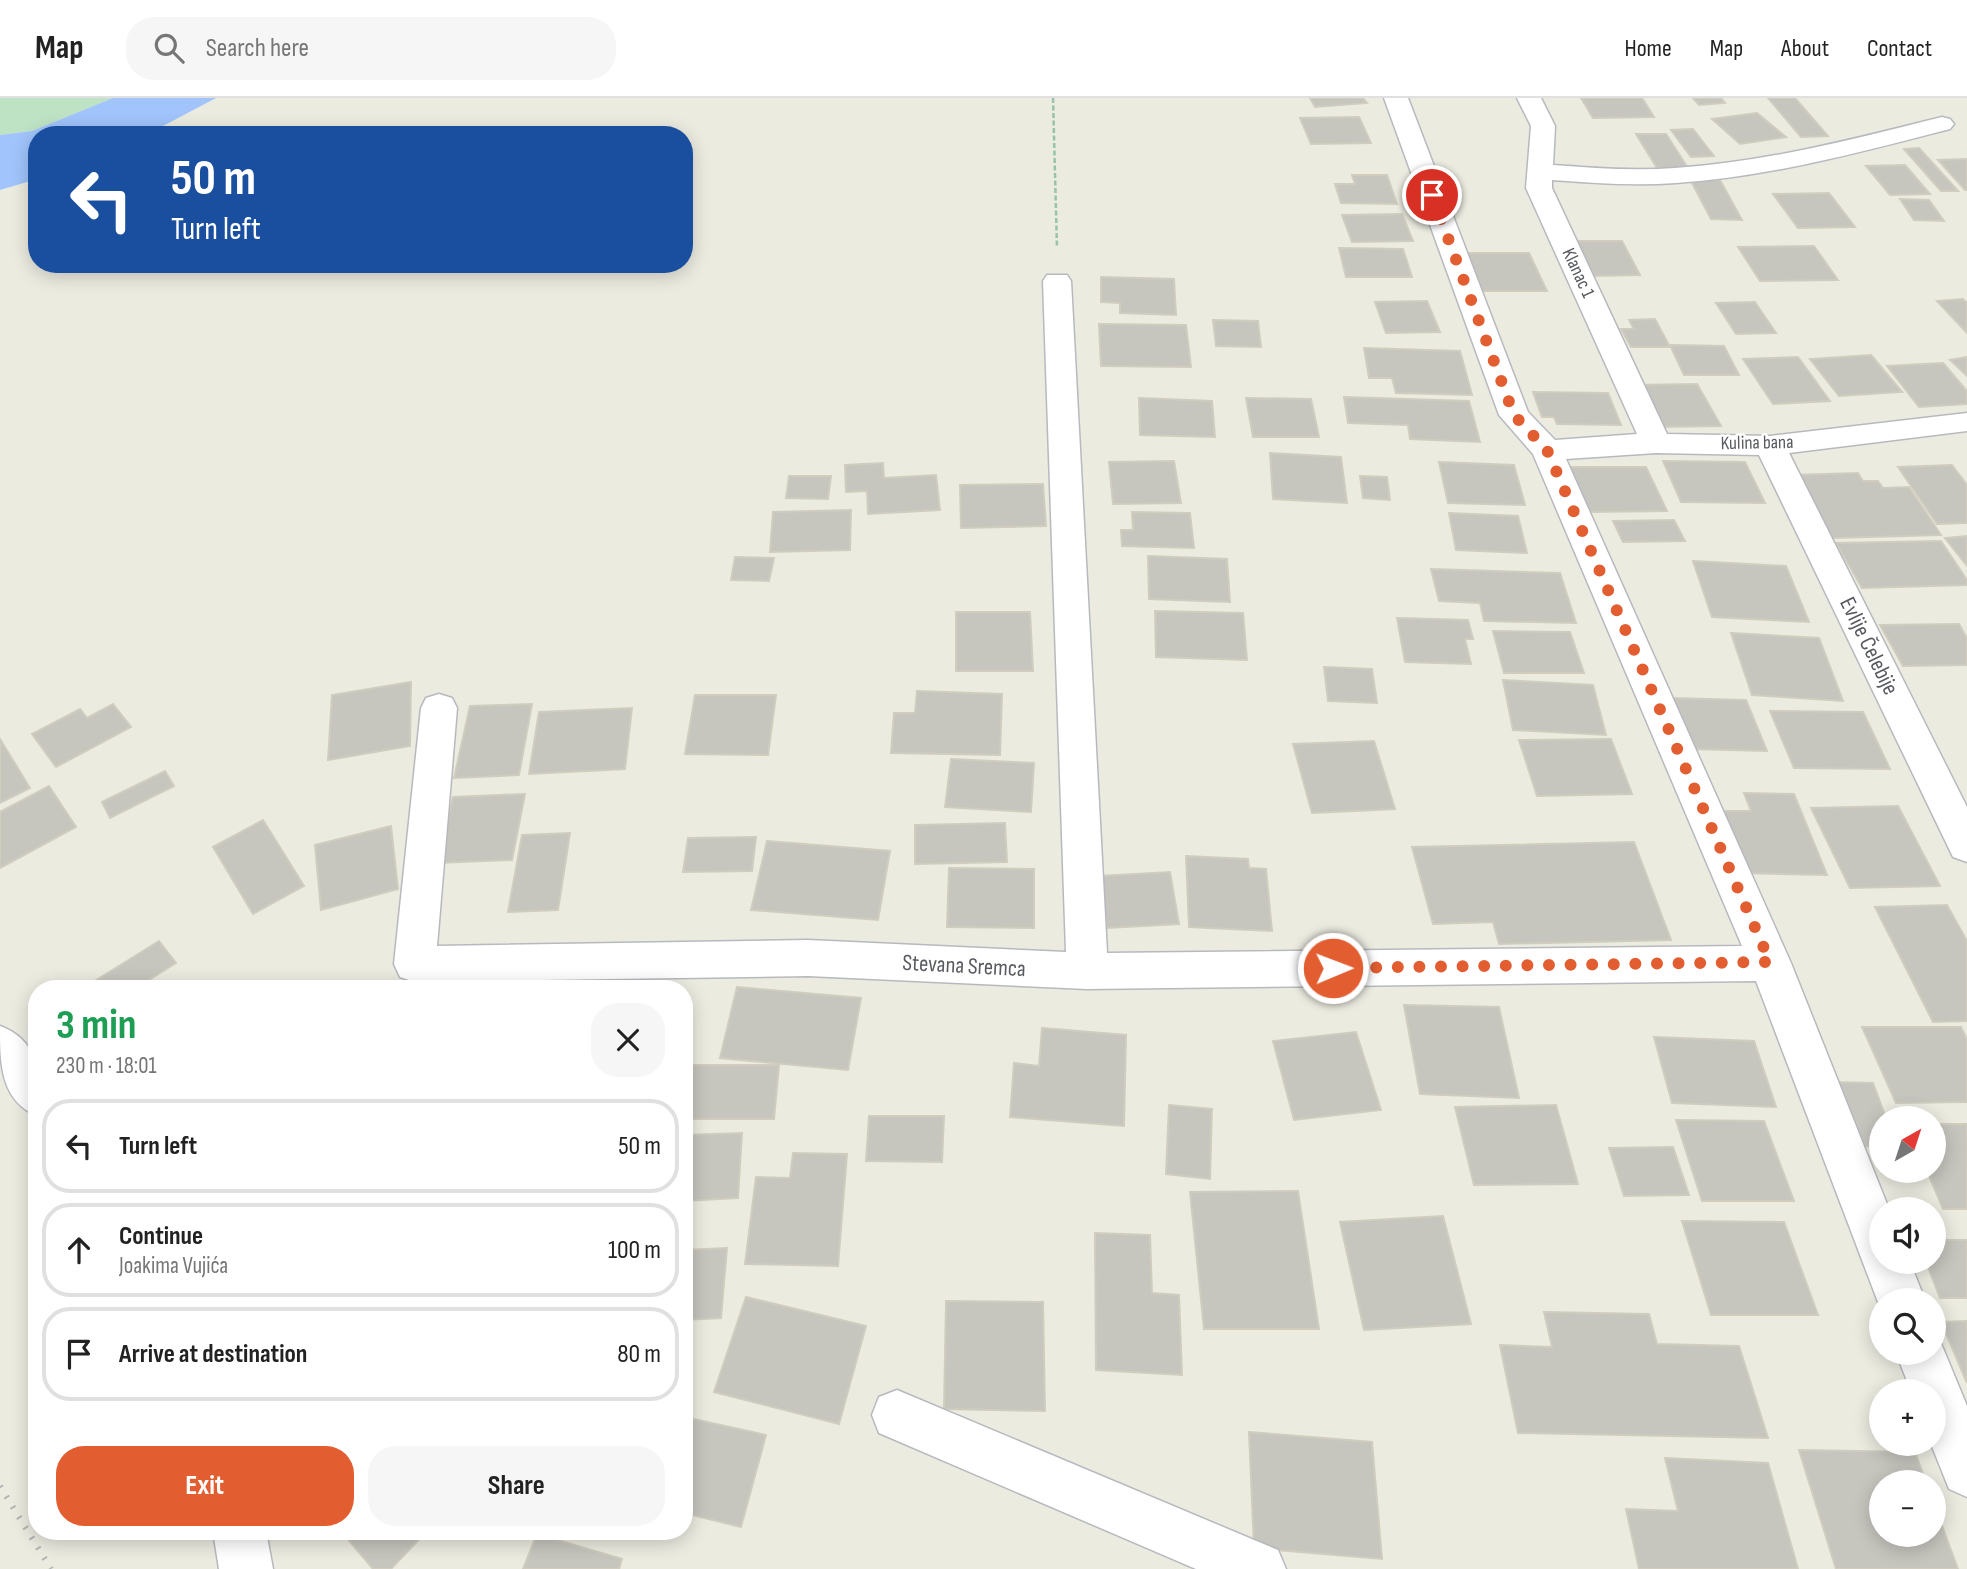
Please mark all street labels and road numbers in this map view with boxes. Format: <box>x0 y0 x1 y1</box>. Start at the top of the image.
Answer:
street label: Klanac 1 <box>1557 244 1600 302</box>
street label: Kulina bana <box>1720 431 1794 455</box>
street label: Evlije Čelebije <box>1833 593 1905 699</box>
street label: Stevana Sremca <box>902 949 1026 983</box>

